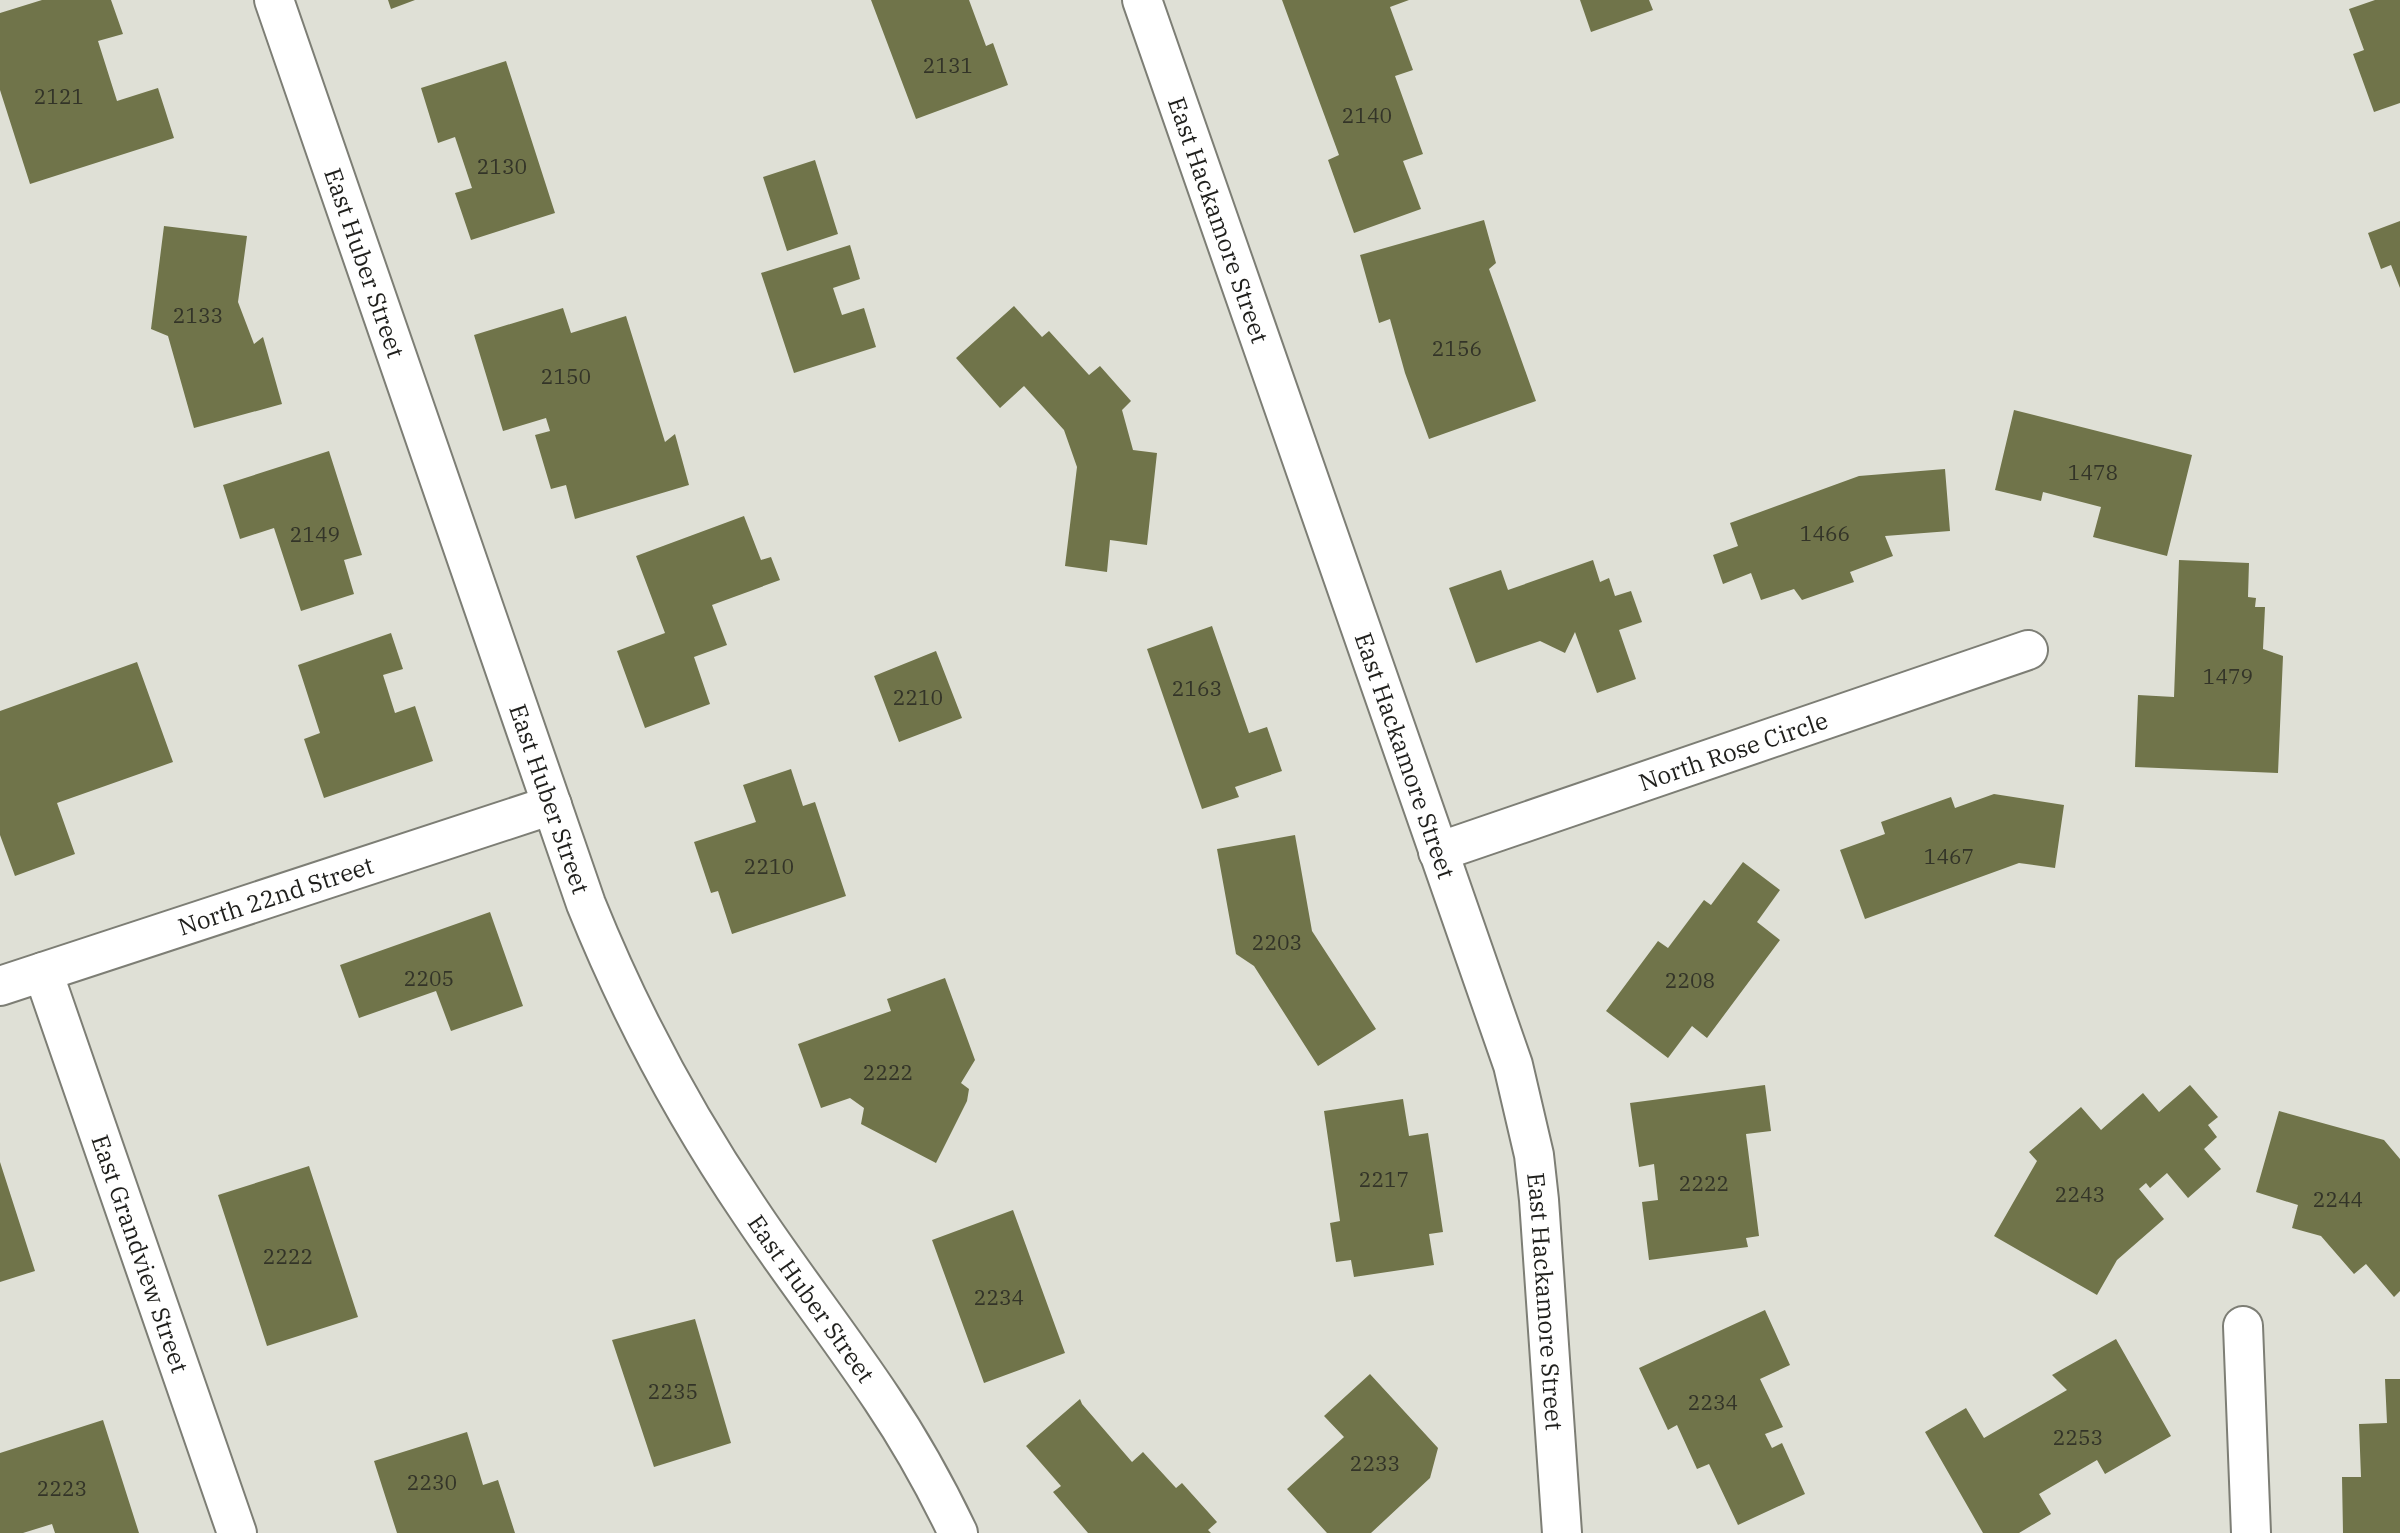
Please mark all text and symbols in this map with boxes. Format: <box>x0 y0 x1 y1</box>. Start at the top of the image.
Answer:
house number: 2131 <box>923 51 973 79</box>
house number: 2121 <box>34 82 84 110</box>
street label: East Hackamore Street <box>1161 93 1276 347</box>
house number: 2140 <box>1342 101 1392 129</box>
house number: 2130 <box>477 152 527 180</box>
street label: East Huber Street <box>317 163 412 362</box>
house number: 2133 <box>173 301 223 329</box>
house number: 2156 <box>1432 334 1482 362</box>
house number: 2150 <box>541 362 591 390</box>
house number: 1478 <box>2068 458 2118 486</box>
house number: 1466 <box>1800 519 1850 547</box>
house number: 2149 <box>290 520 340 548</box>
street label: East Hackamore Street <box>1348 628 1463 883</box>
house number: 1479 <box>2203 662 2253 690</box>
house number: 2163 <box>1172 674 1222 702</box>
house number: 2210 <box>893 683 943 711</box>
street label: East Huber Street <box>502 699 597 898</box>
street label: North Rose Circle <box>1634 704 1832 798</box>
house number: 1467 <box>1924 842 1974 870</box>
street label: North 22nd Street <box>174 849 377 943</box>
house number: 2210 <box>744 852 794 880</box>
house number: 2203 <box>1252 928 1302 956</box>
house number: 2205 <box>404 964 454 992</box>
house number: 2208 <box>1665 966 1715 994</box>
house number: 2222 <box>863 1058 913 1086</box>
street label: East Grandview Street <box>84 1130 196 1377</box>
house number: 2217 <box>1359 1165 1409 1193</box>
house number: 2222 <box>1679 1169 1729 1197</box>
street label: East Hackamore Street <box>1520 1171 1571 1431</box>
house number: 2243 <box>2055 1180 2105 1208</box>
house number: 2244 <box>2313 1185 2363 1213</box>
street label: East Huber Street <box>741 1208 882 1389</box>
house number: 2222 <box>263 1242 313 1270</box>
house number: 2234 <box>974 1283 1024 1311</box>
house number: 2235 <box>648 1377 698 1405</box>
house number: 2234 <box>1688 1388 1738 1416</box>
house number: 2253 <box>2053 1423 2103 1451</box>
house number: 2233 <box>1350 1449 1400 1477</box>
house number: 2230 <box>407 1468 457 1496</box>
house number: 2223 <box>37 1474 87 1502</box>

